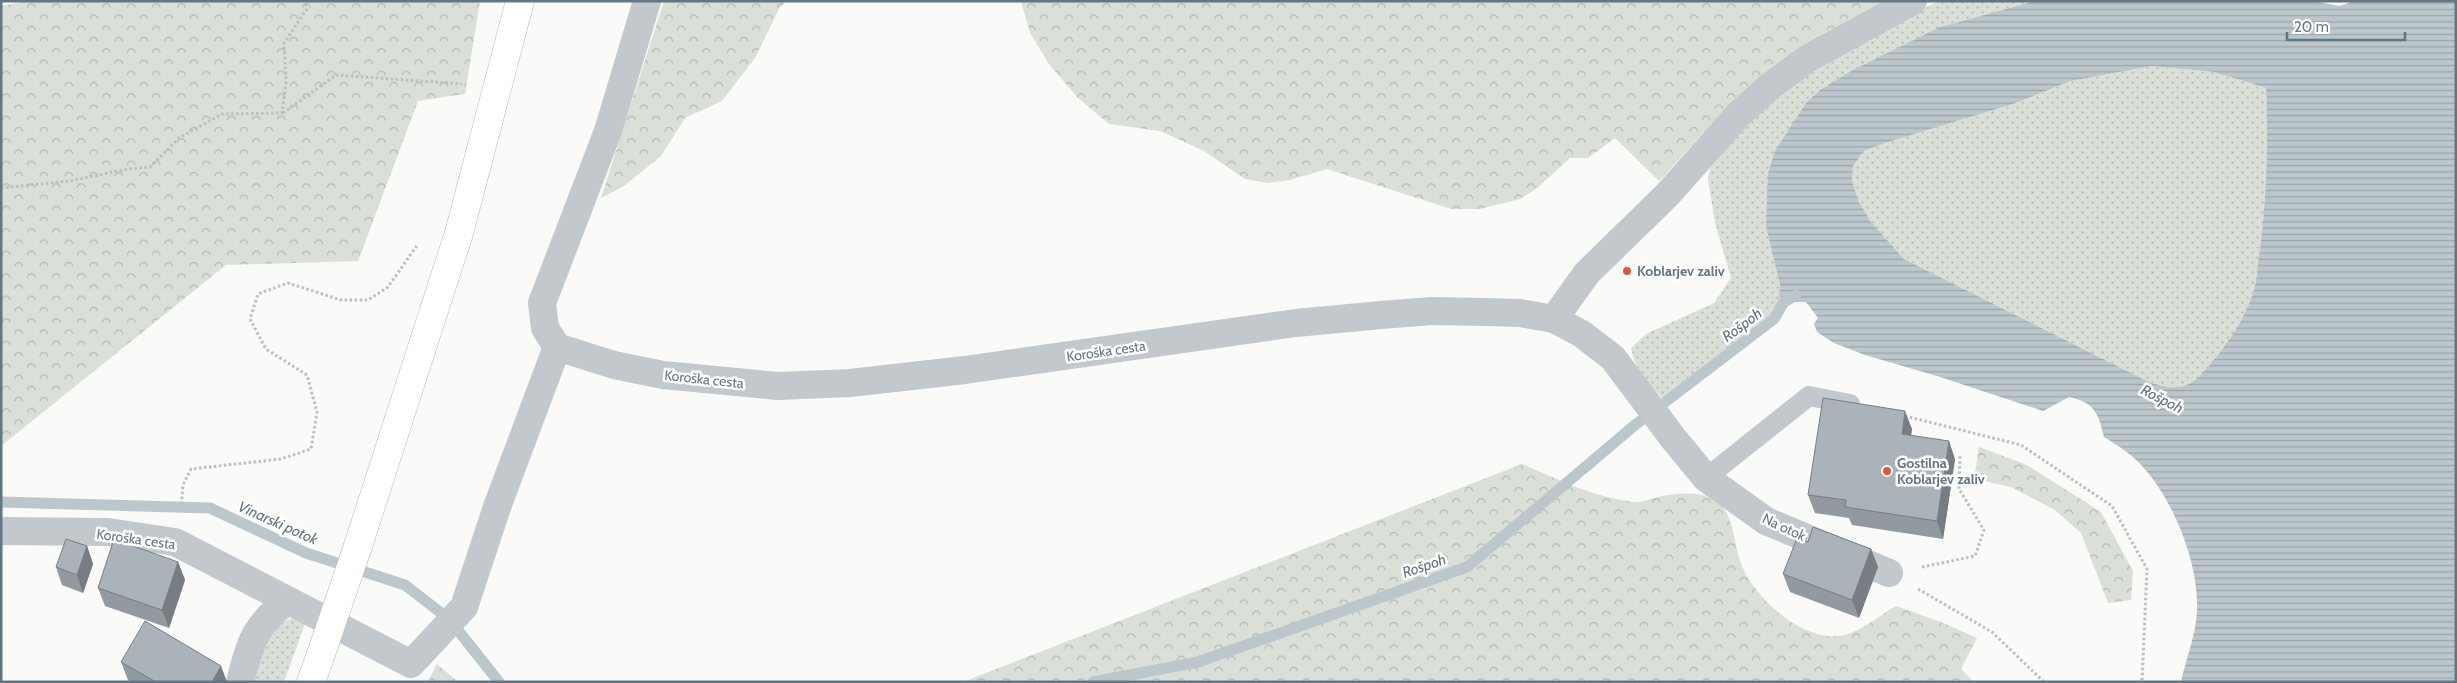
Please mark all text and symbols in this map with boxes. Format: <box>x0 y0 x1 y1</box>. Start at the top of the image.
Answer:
scale bar <box>2287 10 2404 42</box>
text: 20 m <box>2294 18 2329 36</box>
place label: Koblarjev zaliv <box>1637 262 1725 280</box>
marker: Koblarjev zaliv <box>1621 265 1633 277</box>
water label: Rošpoh <box>1719 304 1765 346</box>
street label: Koroška cesta <box>1065 337 1147 365</box>
street label: Koroška cesta <box>663 366 745 392</box>
water label: Rošpoh <box>2138 381 2186 417</box>
place label: Gostilna Koblarjev zaliv <box>1897 454 1985 488</box>
marker: Gostilna Koblarjev zaliv <box>1881 465 1893 477</box>
water label: Vinarski potok <box>235 497 321 549</box>
street label: Na otok <box>1759 509 1809 545</box>
street label: Koroška cesta <box>95 525 177 553</box>
water label: Rošpoh <box>1400 550 1448 582</box>

